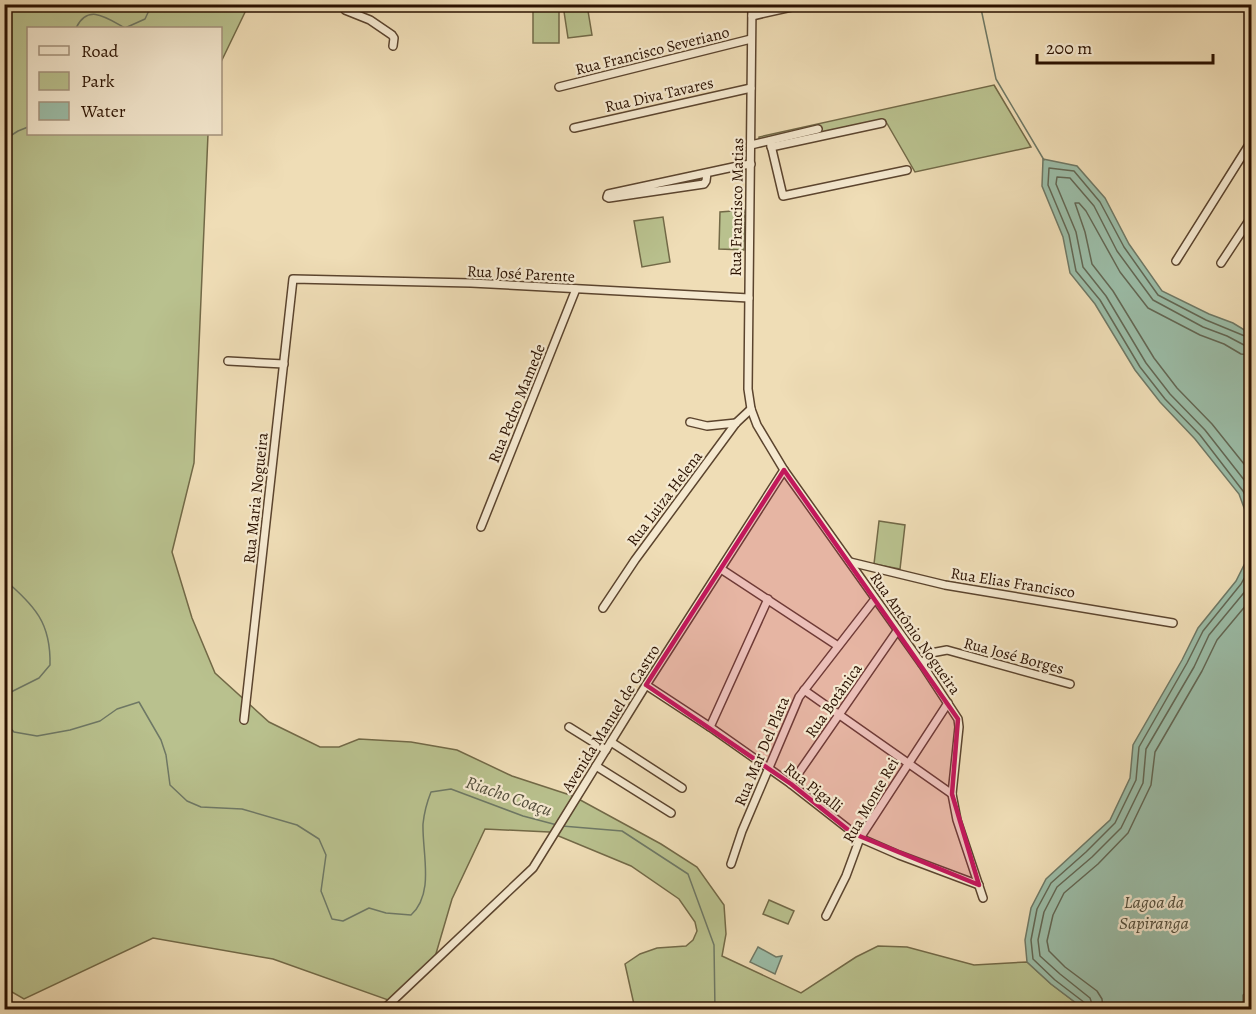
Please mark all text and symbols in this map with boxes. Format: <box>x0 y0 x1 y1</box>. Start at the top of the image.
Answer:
street label: Rua Francisco Severiano <box>573 21 732 81</box>
legend <box>27 27 222 135</box>
scale bar <box>1037 27 1212 65</box>
text: 200 m <box>1046 36 1092 60</box>
text: Road <box>81 39 119 63</box>
text: Park <box>81 69 115 93</box>
street label: Rua Diva Tavares <box>603 72 716 118</box>
text: Water <box>80 99 126 123</box>
street label: Rua Francisco Matias <box>725 138 749 276</box>
street label: Rua José Parente <box>466 260 576 288</box>
street label: Rua Pedro Mamede <box>483 341 551 466</box>
street label: Rua Maria Nogueira <box>238 431 274 565</box>
street label: Rua Luiza Helena <box>622 446 708 551</box>
street label: Rua Elias Francisco <box>949 562 1077 604</box>
street label: Rua Antônio Nogueira <box>865 568 966 700</box>
street label: Rua José Borges <box>961 632 1066 680</box>
street label: Avenida Manuel de Castro <box>556 641 665 797</box>
street label: Rua Botânica <box>800 659 868 742</box>
street label: Rua Mar Del Plata <box>729 693 795 810</box>
street label: Rua Monte Rei <box>838 754 904 847</box>
street label: Rua Pigalli <box>779 758 847 818</box>
water label: Riacho Coaçu <box>463 770 556 822</box>
water label: Lagoa da Sapiranga <box>1119 890 1189 935</box>

